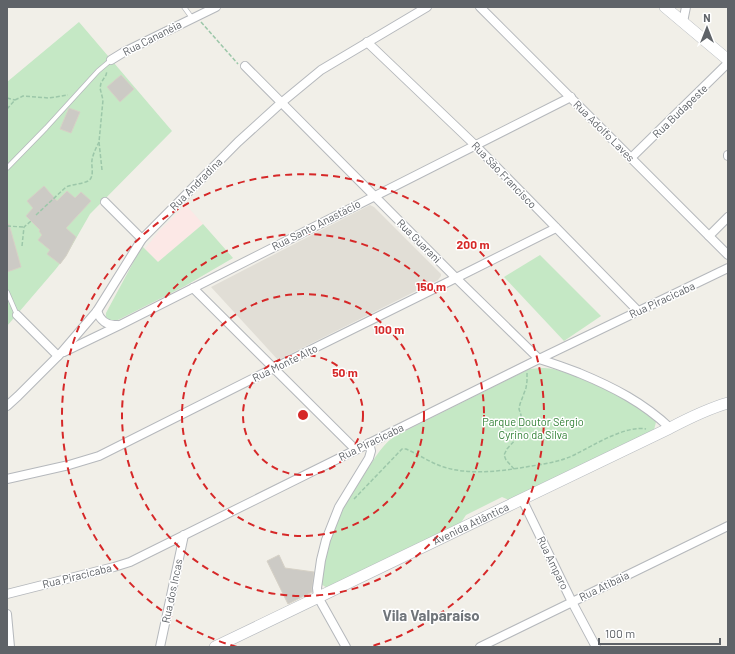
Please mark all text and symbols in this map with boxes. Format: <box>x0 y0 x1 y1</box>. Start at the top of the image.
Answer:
north arrow <box>687 8 727 48</box>
text: N <box>703 11 711 24</box>
street label: Rua Cananéia <box>120 17 183 58</box>
street label: Rua Budapeste <box>649 81 710 140</box>
street label: Rua Adolfo Laves <box>571 97 638 164</box>
street label: Rua São Francisco <box>469 139 539 211</box>
street label: Rua Andradina <box>167 155 225 213</box>
street label: Rua Santo Anastácio <box>269 197 362 253</box>
street label: Rua Guarani <box>395 216 444 266</box>
text: 200 m <box>457 237 489 251</box>
text: 150 m <box>416 279 446 293</box>
street label: Rua Piracicaba <box>627 279 697 320</box>
text: 100 m <box>374 322 404 336</box>
street label: Rua Monte Alto <box>250 341 320 384</box>
text: 50 m <box>332 365 358 379</box>
centre of rings <box>296 408 310 422</box>
park label: Parque Doutor Sérgio Cyrino da Silva <box>482 415 584 441</box>
street label: Rua Piracicaba <box>336 420 405 463</box>
street label: Avenida Atlântica <box>431 500 511 547</box>
street label: Rua Amparo <box>535 534 572 592</box>
street label: Rua dos Incas <box>158 558 185 624</box>
street label: Rua Piracicaba <box>41 561 113 590</box>
street label: Rua Atibaia <box>577 568 631 603</box>
district label: Vila Valparaíso <box>382 606 480 624</box>
scale bar <box>599 620 720 646</box>
text: 100 m <box>605 626 635 640</box>

